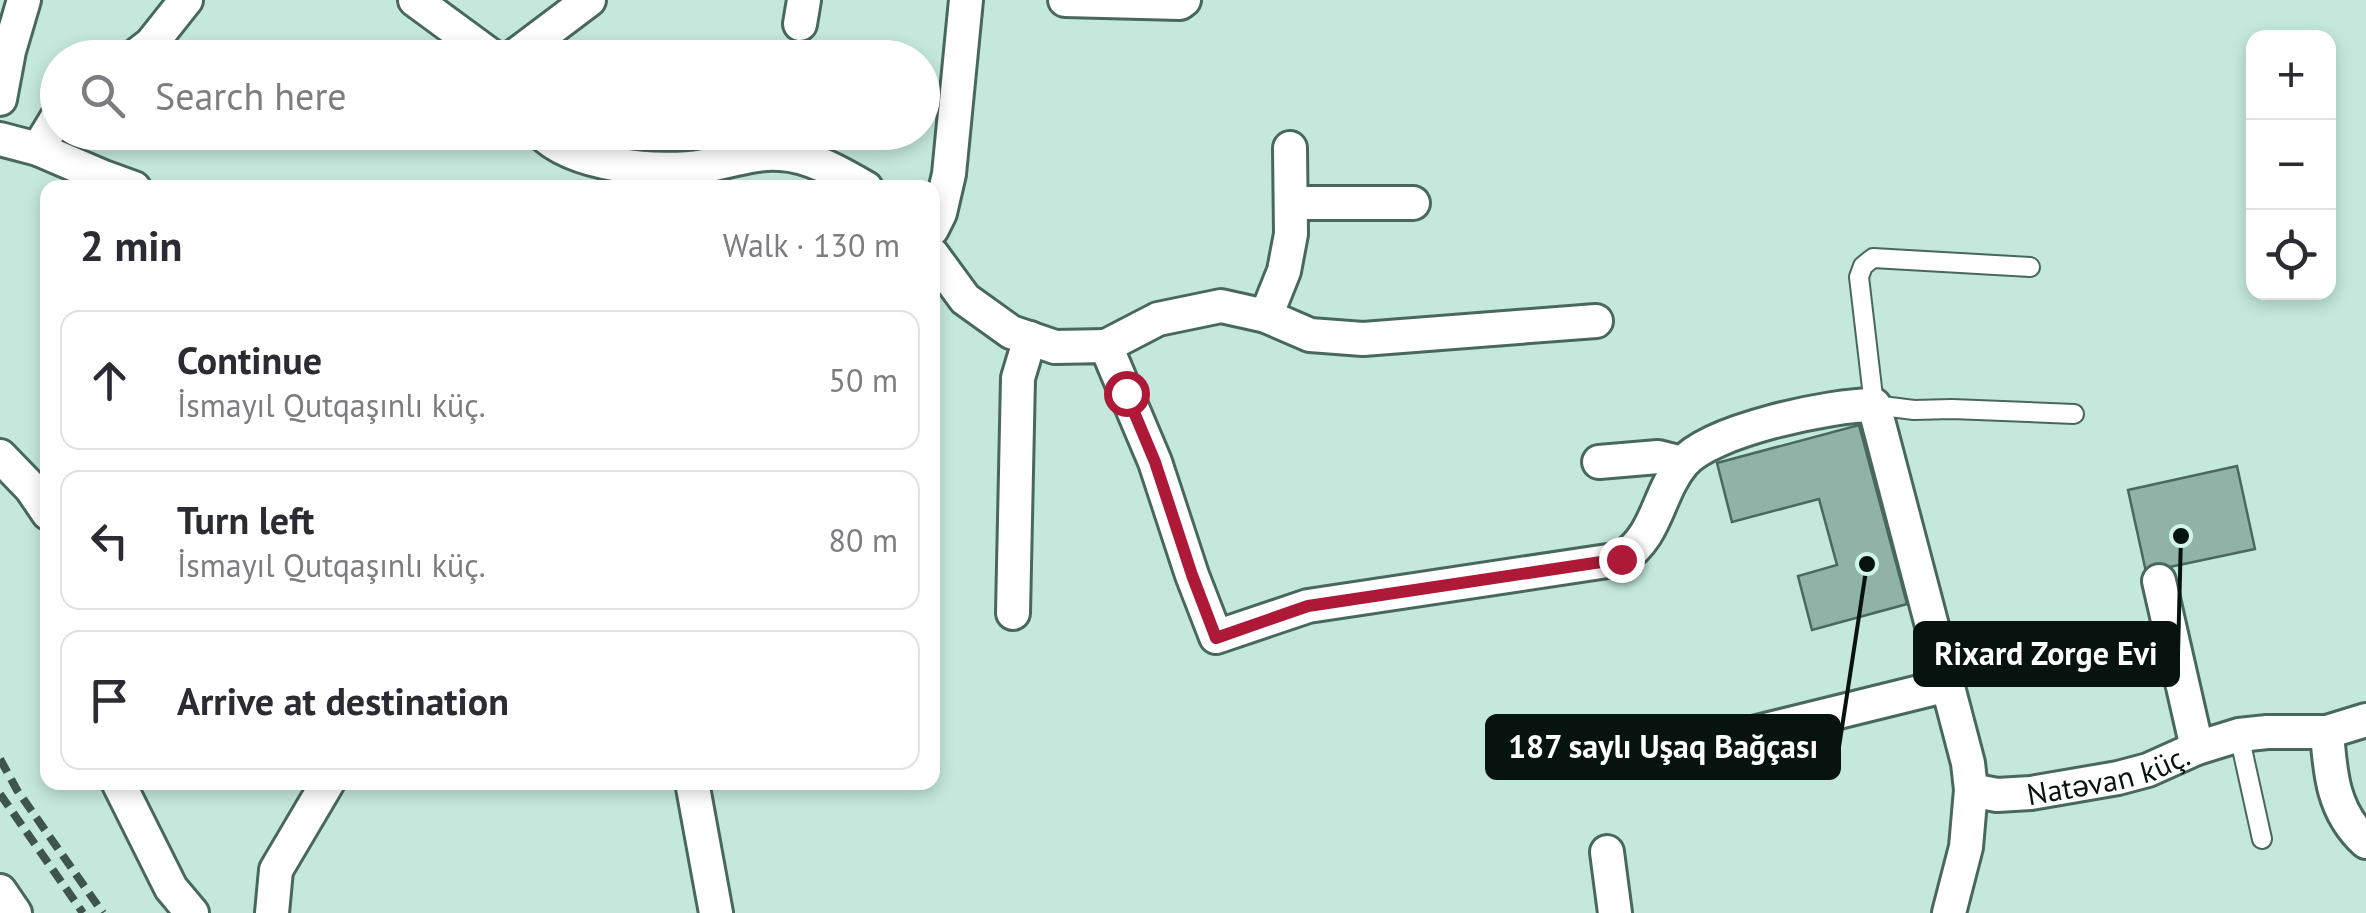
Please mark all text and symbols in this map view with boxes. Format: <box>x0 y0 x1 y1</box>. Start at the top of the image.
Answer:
map controls <box>2246 30 2336 300</box>
button: + <box>2246 30 2336 120</box>
search box <box>40 40 940 150</box>
icon: search <box>75 68 130 123</box>
text: Search here <box>155 71 347 120</box>
button: − <box>2246 120 2336 210</box>
button: locate <box>2246 210 2336 300</box>
text: 2 min <box>80 218 182 273</box>
text: Walk · 130 m <box>723 224 900 266</box>
text: Continue <box>177 335 322 384</box>
icon: ahead <box>82 353 137 408</box>
text: 50 m <box>829 359 898 401</box>
route start <box>1104 371 1150 417</box>
text: İsmayıl Qutqaşınlı küç. <box>177 384 486 426</box>
text: Turn left <box>177 495 314 544</box>
icon: left <box>82 513 137 568</box>
text: 80 m <box>829 519 898 561</box>
route end <box>1599 537 1645 583</box>
text: İsmayıl Qutqaşınlı küç. <box>177 544 486 586</box>
callout: Rixard Zorge Evi <box>1915 623 2178 685</box>
text: Rixard Zorge Evi <box>1934 632 2158 674</box>
icon: arrive <box>82 673 137 728</box>
text: Arrive at destination <box>177 676 509 725</box>
callout: 187 saylı Uşaq Bağçası <box>1487 716 1839 778</box>
text: 187 saylı Uşaq Bağçası <box>1508 725 1818 767</box>
street label: Natəvan küç. <box>2024 735 2195 813</box>

